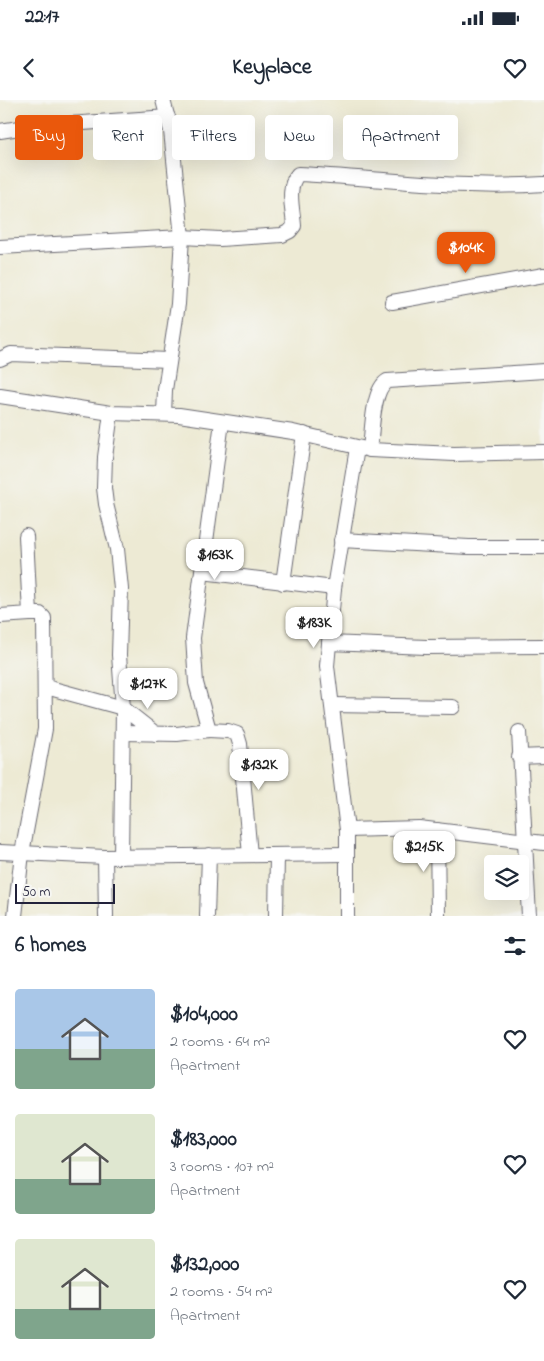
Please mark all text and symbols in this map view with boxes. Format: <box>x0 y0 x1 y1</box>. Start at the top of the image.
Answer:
text: 22:17 <box>25 4 59 31</box>
text: Keyplace <box>232 52 312 84</box>
icon: back <box>15 54 43 82</box>
icon: heart <box>501 54 529 82</box>
chip: Buy <box>15 115 83 160</box>
chip: Rent <box>93 115 162 160</box>
chip: Filters <box>172 115 255 160</box>
chip: New <box>265 115 333 160</box>
chip: Apartment <box>343 115 458 160</box>
pin: $104K <box>431 232 501 274</box>
text: $104K <box>448 236 484 260</box>
pin: $163K <box>180 538 250 581</box>
text: $163K <box>197 543 233 567</box>
pin: $183K <box>279 606 349 649</box>
text: $183K <box>296 611 332 635</box>
pin: $127K <box>113 668 183 710</box>
text: $127K <box>129 672 167 696</box>
pin: $132K <box>224 748 294 791</box>
text: $132K <box>240 753 278 777</box>
pin: $215K <box>389 830 459 873</box>
text: $215K <box>404 835 444 859</box>
map controls <box>484 855 529 900</box>
button: layers <box>484 855 529 900</box>
scale bar <box>15 881 115 904</box>
text: 50 m <box>22 882 50 903</box>
text: 6 homes <box>15 931 87 961</box>
icon: filters <box>501 932 529 960</box>
text: $104,000 <box>170 1000 238 1030</box>
icon: home <box>55 1009 115 1069</box>
icon: heart <box>501 1025 529 1053</box>
text: 2 rooms · 64 m² <box>170 1030 270 1054</box>
text: Apartment <box>170 1054 240 1078</box>
text: $183,000 <box>170 1125 237 1155</box>
icon: home <box>55 1134 115 1194</box>
icon: heart <box>501 1150 529 1178</box>
text: 3 rooms · 107 m² <box>170 1155 274 1179</box>
text: Apartment <box>170 1179 240 1203</box>
text: $132,000 <box>170 1250 239 1280</box>
icon: home <box>55 1259 115 1319</box>
icon: heart <box>501 1275 529 1303</box>
text: 2 rooms · 54 m² <box>170 1280 272 1304</box>
text: Apartment <box>170 1304 240 1328</box>

